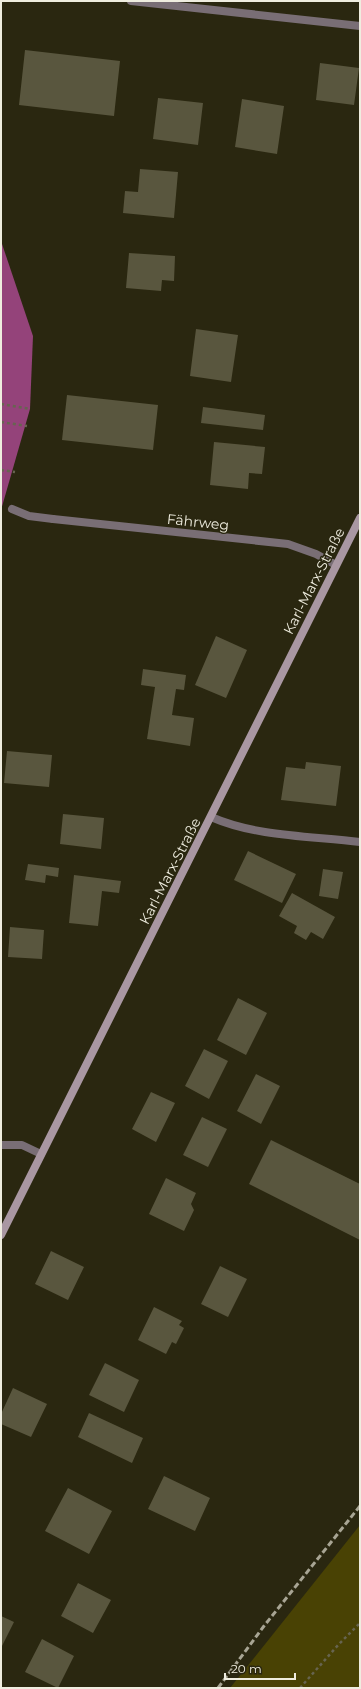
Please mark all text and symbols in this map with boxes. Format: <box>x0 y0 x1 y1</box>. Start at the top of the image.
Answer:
street label: Fährweg <box>166 510 230 534</box>
street label: Karl-Marx-Straße <box>279 525 349 637</box>
street label: Karl-Marx-Straße <box>135 815 205 927</box>
scale bar <box>225 1655 295 1681</box>
text: 20 m <box>231 1661 262 1676</box>

